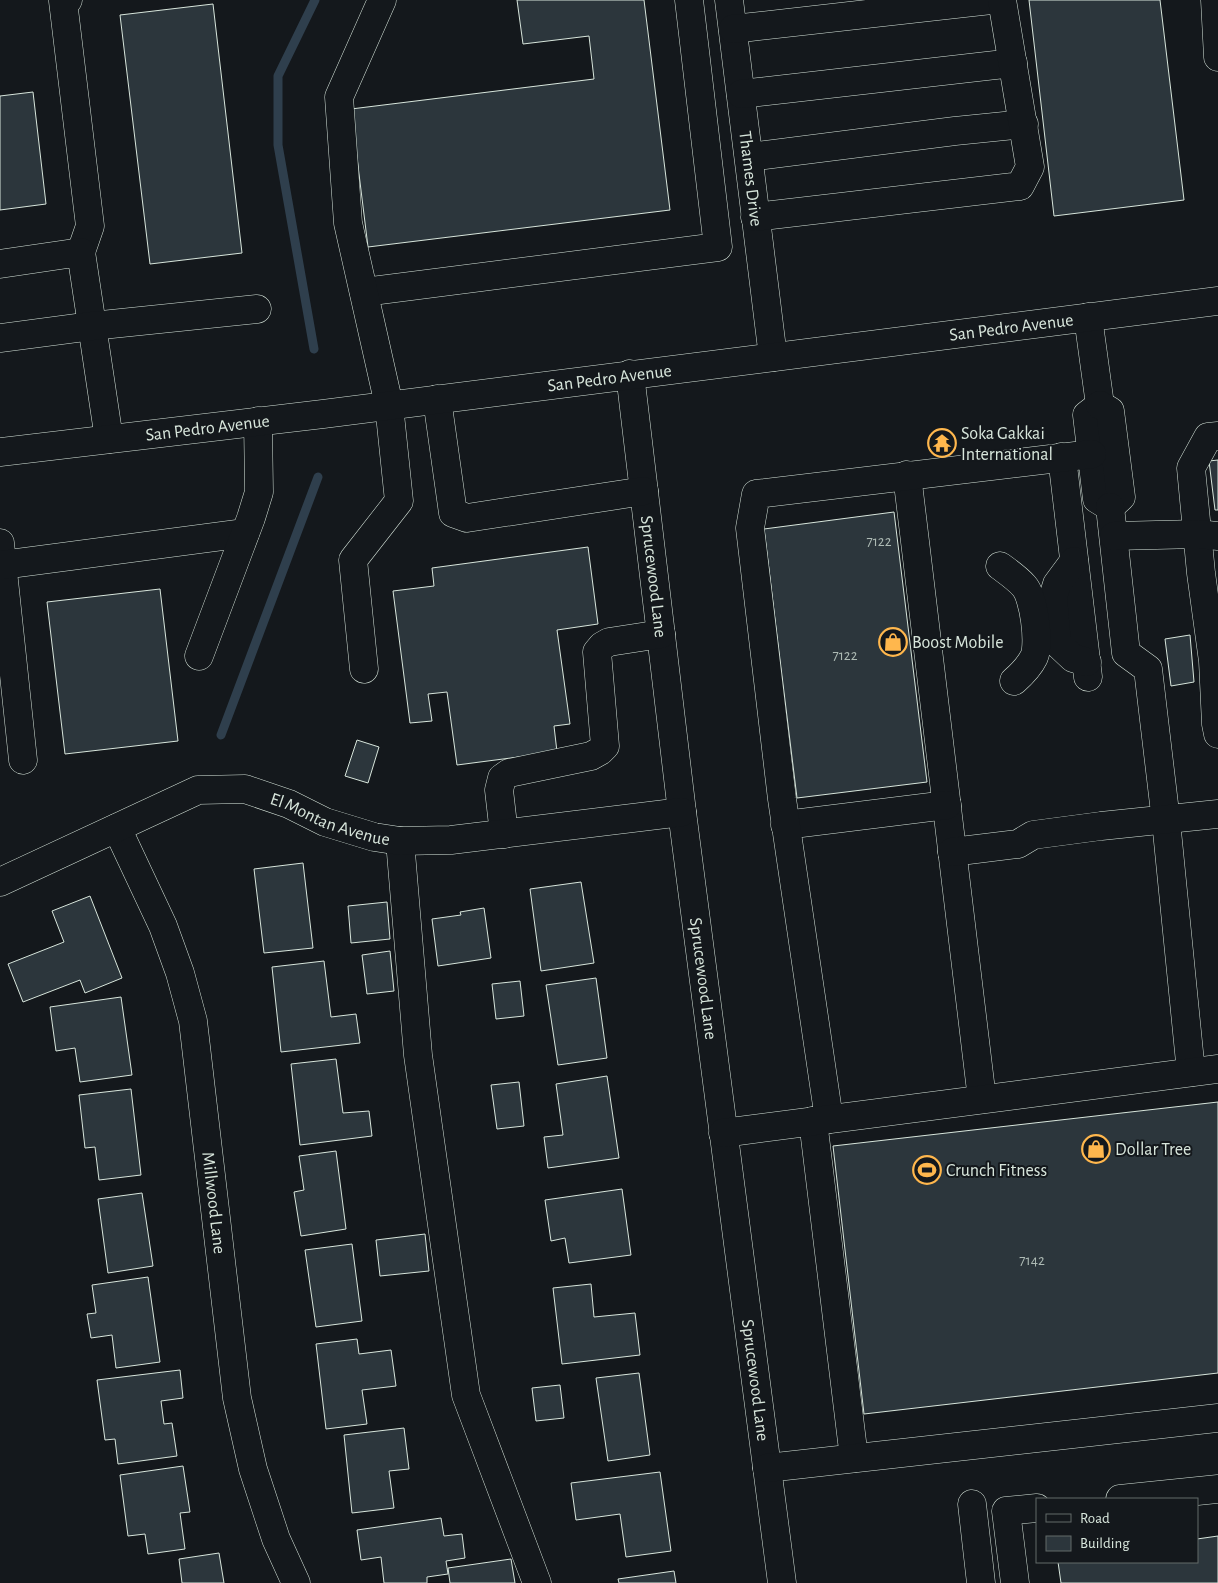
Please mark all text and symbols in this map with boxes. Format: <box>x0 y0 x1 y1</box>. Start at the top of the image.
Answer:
street label: Thames Drive <box>735 130 765 228</box>
street label: San Pedro Avenue <box>948 311 1075 345</box>
street label: San Pedro Avenue <box>547 362 673 396</box>
street label: San Pedro Avenue <box>145 412 271 445</box>
place label: Soka Gakkai International <box>961 425 1053 464</box>
temple icon: Soka Gakkai International <box>927 428 957 458</box>
street label: Sprucewood Lane <box>637 515 669 639</box>
house number: 7122 <box>866 534 892 549</box>
shop icon: Boost Mobile <box>878 627 908 657</box>
place label: Boost Mobile <box>912 634 1004 652</box>
house number: 7122 <box>832 648 858 663</box>
street label: El Montan Avenue <box>268 790 391 849</box>
street label: Sprucewood Lane <box>686 917 719 1041</box>
shop icon: Dollar Tree <box>1081 1134 1111 1164</box>
place label: Dollar Tree <box>1115 1141 1191 1159</box>
street label: Millwood Lane <box>198 1151 228 1255</box>
sports icon: Crunch Fitness <box>912 1155 942 1185</box>
place label: Crunch Fitness <box>946 1162 1047 1180</box>
house number: 7142 <box>1019 1253 1045 1268</box>
street label: Sprucewood Lane <box>738 1318 772 1442</box>
legend <box>1036 1498 1198 1563</box>
text: Road <box>1080 1511 1110 1526</box>
text: Building <box>1080 1536 1130 1551</box>

